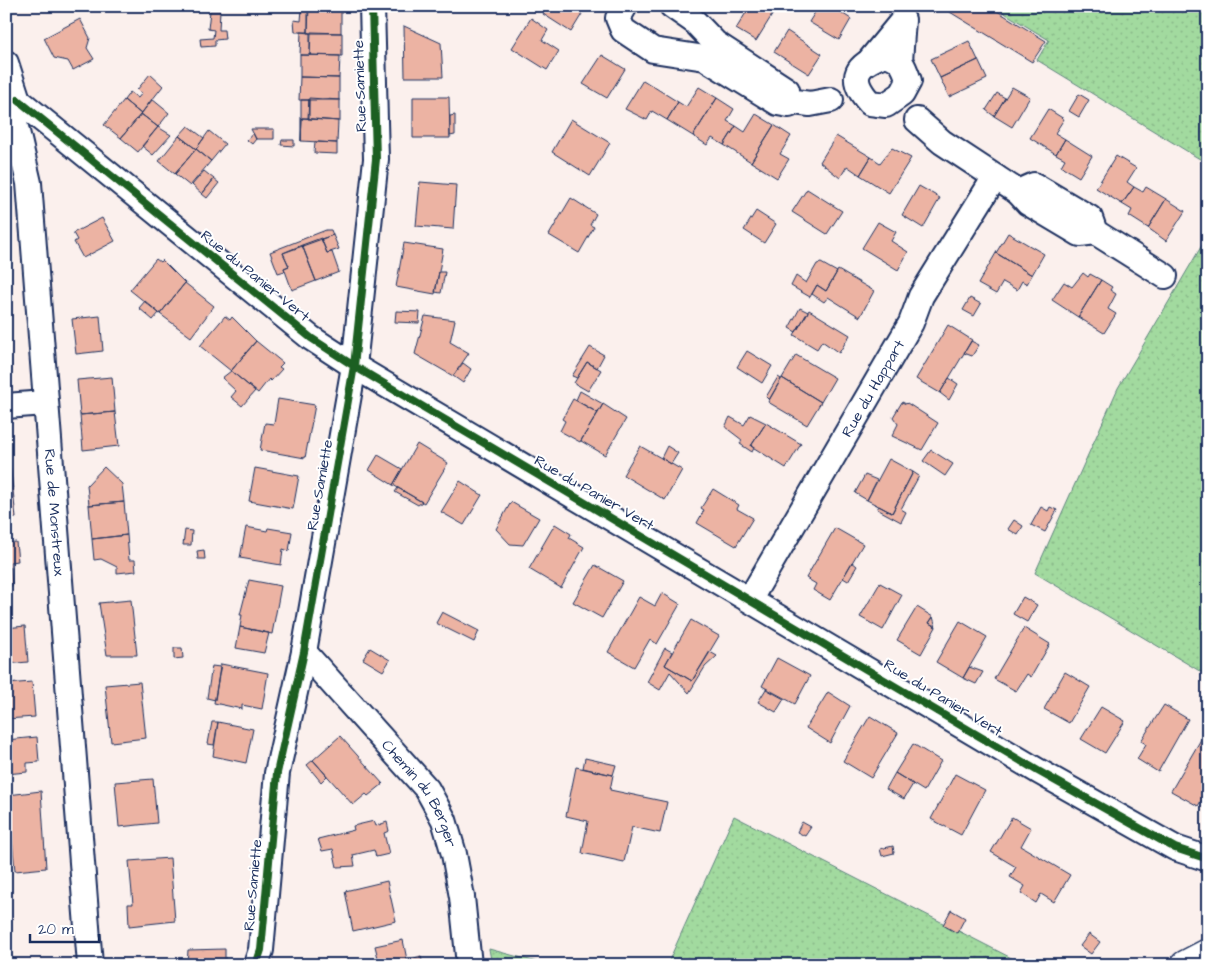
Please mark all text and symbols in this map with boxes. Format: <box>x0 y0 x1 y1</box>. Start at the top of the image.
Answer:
street label: Rue Samiette <box>348 40 372 132</box>
street label: Rue du Panier Vert <box>196 225 314 327</box>
street label: Rue du Happart <box>836 336 910 441</box>
street label: Rue Samiette <box>302 438 338 532</box>
street label: Rue de Monstreux <box>39 448 70 578</box>
street label: Rue du Panier Vert <box>530 450 658 536</box>
street label: Rue du Panier Vert <box>880 654 1006 742</box>
street label: Chemin du Berger <box>377 735 462 849</box>
street label: Rue Samiette <box>239 838 267 932</box>
scale bar <box>30 911 99 943</box>
text: 20 m <box>38 919 74 940</box>

